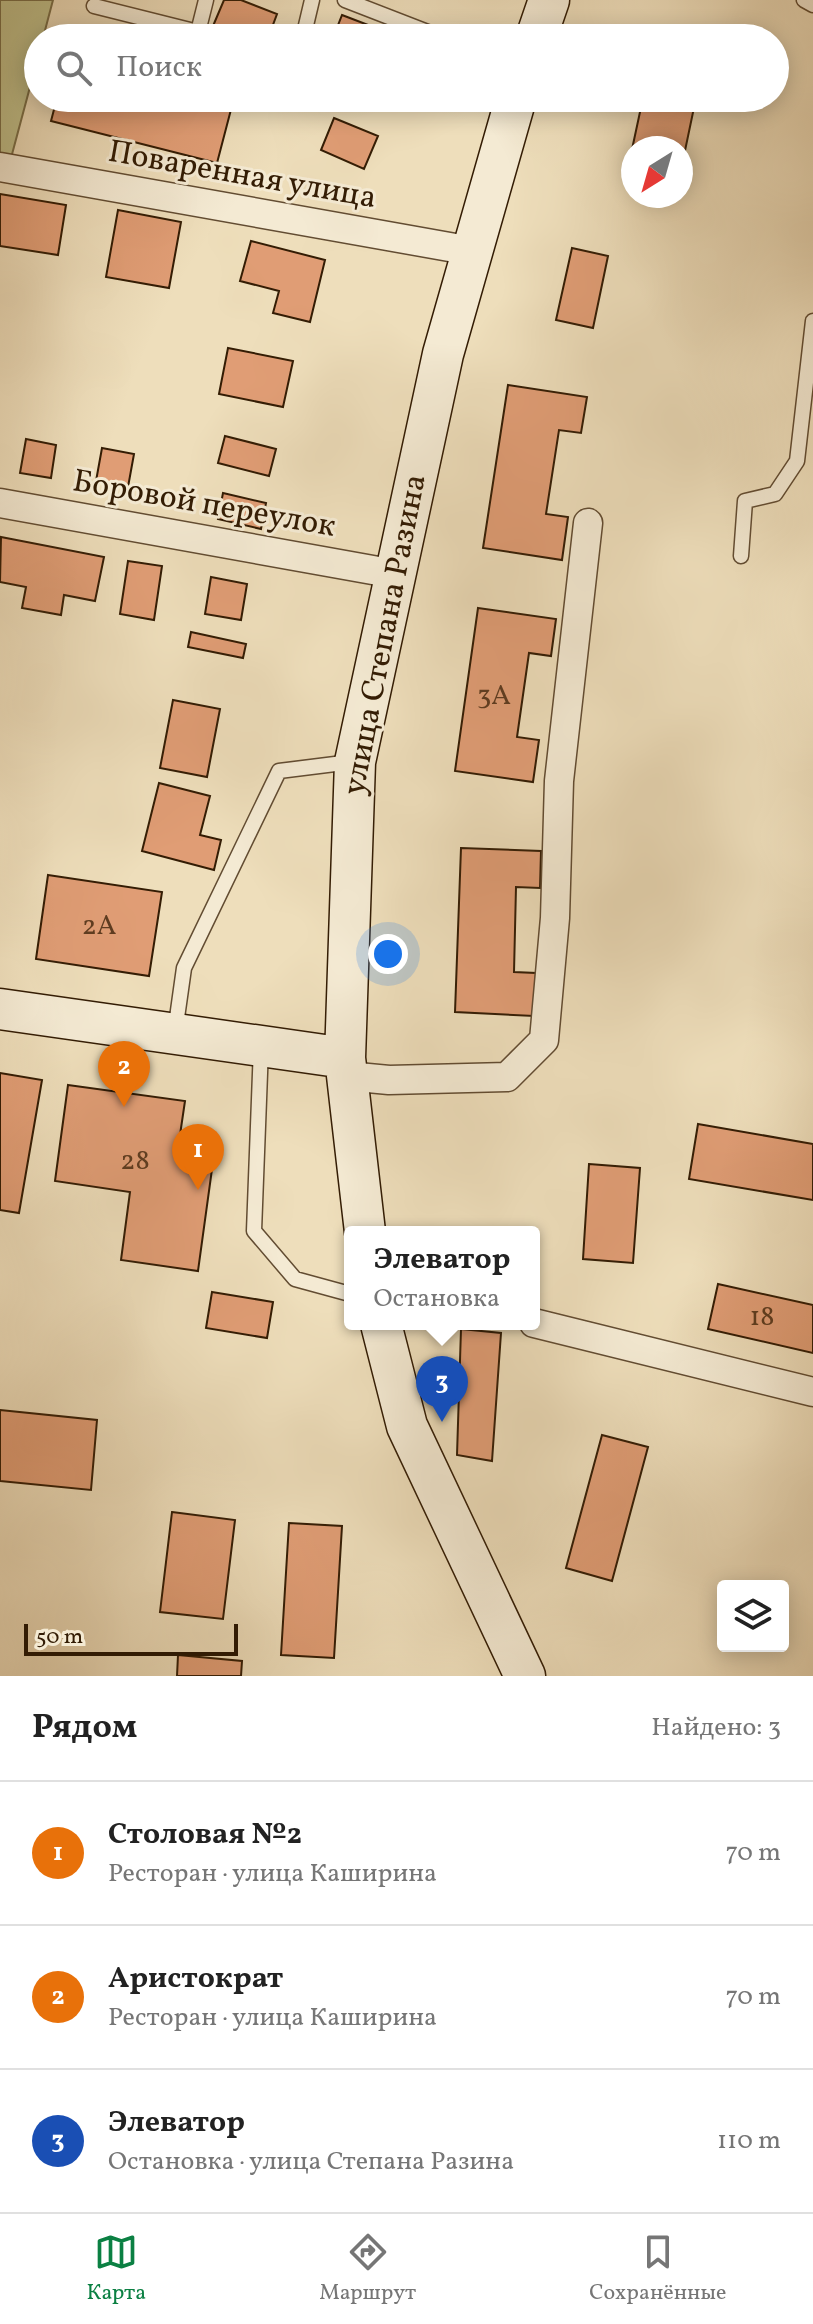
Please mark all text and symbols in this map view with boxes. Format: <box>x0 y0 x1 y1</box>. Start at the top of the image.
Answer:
search box <box>24 24 789 112</box>
icon: search <box>52 46 96 90</box>
text: Поиск <box>116 47 202 89</box>
street label: Поваренная улица <box>104 131 380 221</box>
north arrow <box>621 136 693 208</box>
street label: Боровой переулок <box>69 460 339 550</box>
street label: улица Степана Разина <box>333 471 439 799</box>
house number: 3А <box>477 677 511 716</box>
house number: 2А <box>82 907 117 946</box>
your location <box>368 934 408 974</box>
pin: 2 <box>98 1041 150 1107</box>
pin: 1 <box>172 1124 224 1190</box>
house number: 28 <box>120 1142 150 1181</box>
popup <box>344 1226 540 1330</box>
text: Элеватор <box>374 1239 511 1281</box>
text: Остановка <box>374 1281 500 1317</box>
house number: 18 <box>749 1298 775 1337</box>
pin: 3 <box>416 1356 468 1422</box>
map controls <box>717 1580 789 1652</box>
button: layers <box>717 1580 789 1652</box>
scale bar <box>24 1620 238 1656</box>
text: 50 m <box>36 1622 83 1653</box>
text: Рядом <box>32 1705 137 1752</box>
text: Найдено: 3 <box>651 1710 781 1746</box>
text: Столовая №2 <box>108 1814 302 1856</box>
text: 1 <box>53 1835 63 1871</box>
text: 70 m <box>726 1835 781 1871</box>
text: Ресторан · улица Каширина <box>108 1856 437 1892</box>
text: Аристократ <box>108 1958 283 2000</box>
text: 2 <box>51 1979 65 2015</box>
text: 70 m <box>726 1979 781 2015</box>
text: Ресторан · улица Каширина <box>108 2000 437 2036</box>
text: Элеватор <box>108 2102 245 2144</box>
text: 3 <box>51 2123 65 2159</box>
text: 110 m <box>717 2123 781 2159</box>
text: Остановка · улица Степана Разина <box>108 2144 514 2180</box>
tab: Карта <box>86 2230 146 2309</box>
tab: Маршрут <box>319 2230 416 2309</box>
tab: Сохранённые <box>589 2230 726 2309</box>

